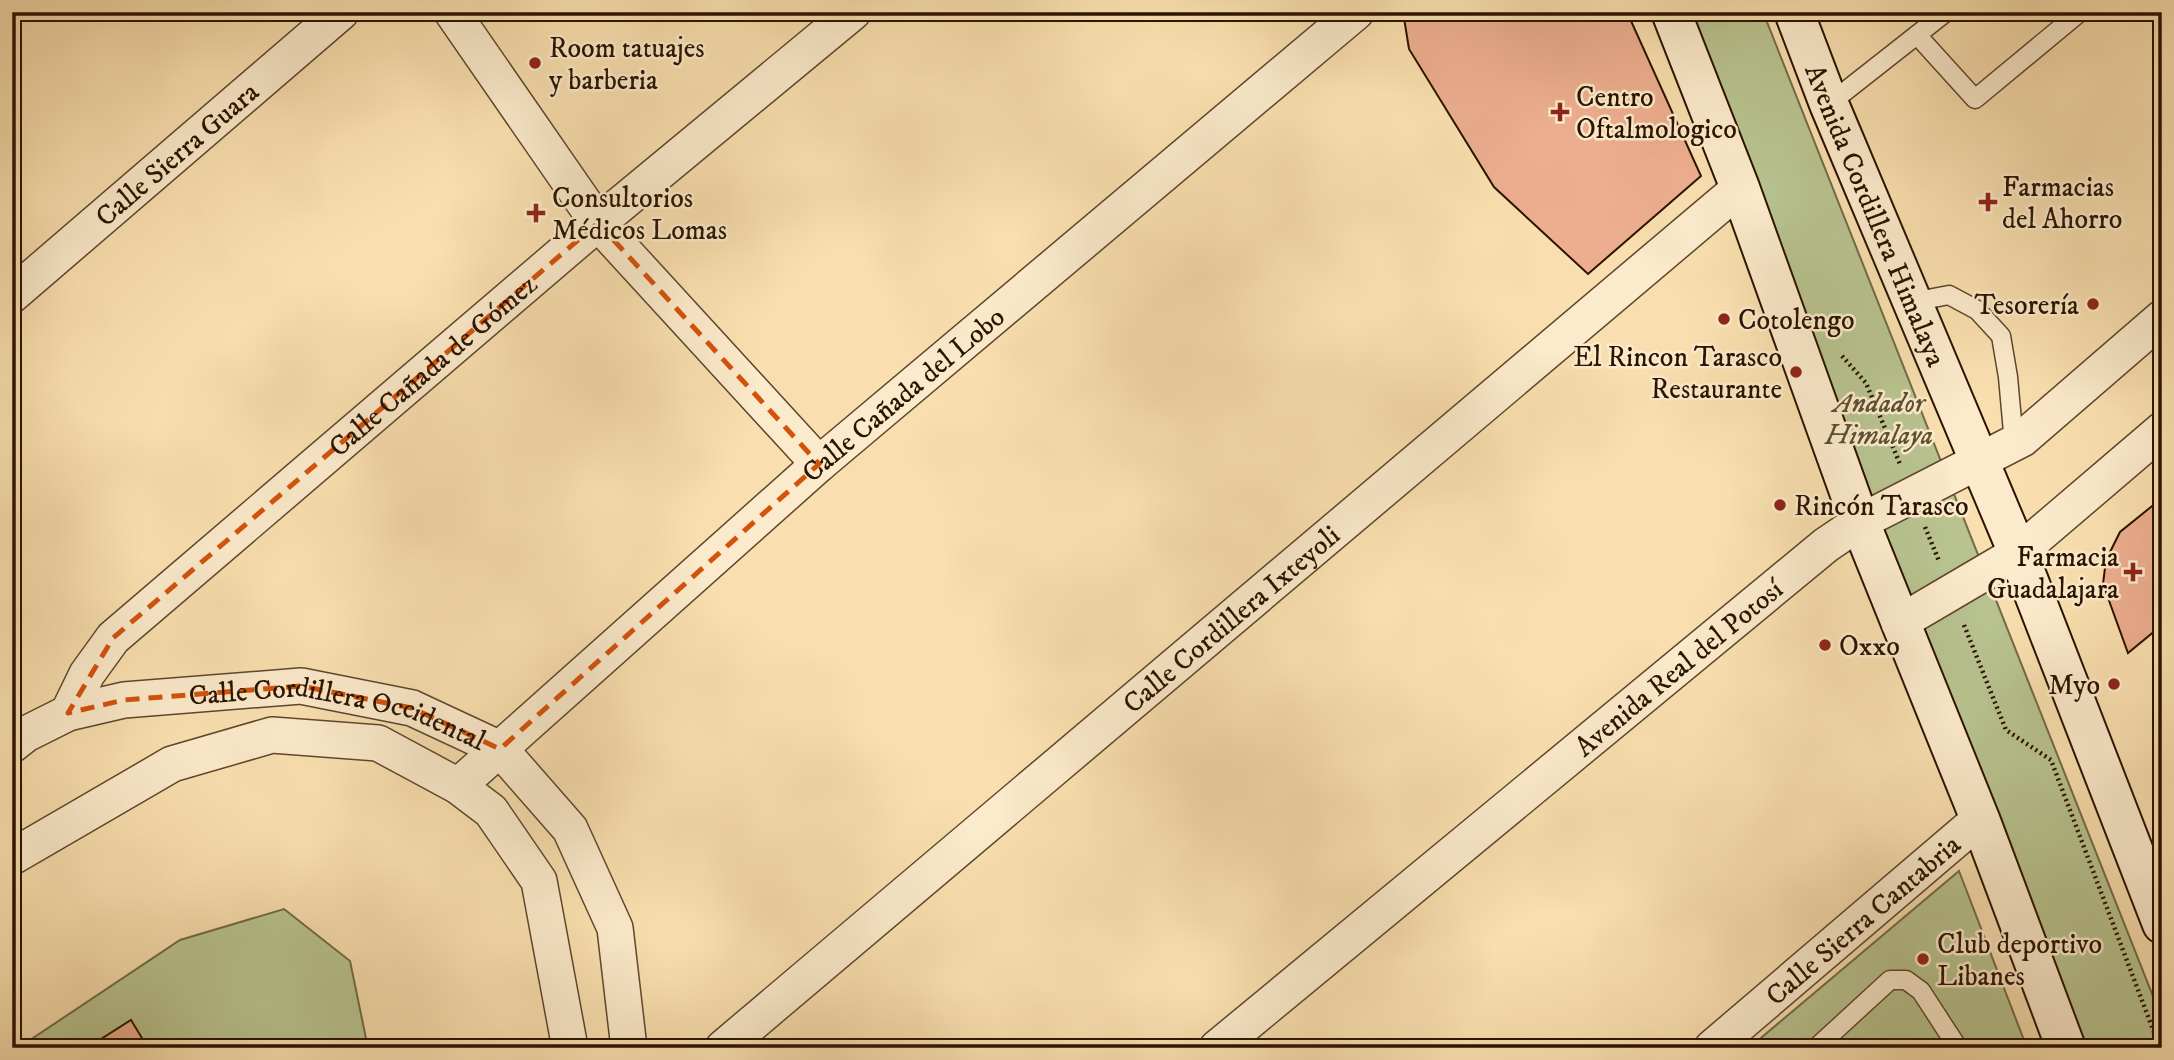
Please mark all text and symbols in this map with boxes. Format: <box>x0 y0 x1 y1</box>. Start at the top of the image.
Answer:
place label: Room tatuajes y barberia <box>549 31 705 98</box>
marker: Room tatuajes y barberia <box>527 55 543 71</box>
street label: Avenida Cordillera Himalaya <box>1796 59 1953 372</box>
street label: Calle Sierra Guara <box>89 75 266 235</box>
place label: Centro Oftalmologico <box>1576 80 1737 147</box>
marker: Centro Oftalmologico <box>1550 102 1570 122</box>
place label: Farmacias del Ahorro <box>2002 170 2122 237</box>
place label: Consultorios Médicos Lomas <box>552 181 727 248</box>
marker: Farmacias del Ahorro <box>1980 194 1996 210</box>
marker: Consultorios Médicos Lomas <box>526 203 546 223</box>
street label: Calle Cañada de Gómez <box>322 267 545 465</box>
place label: Tesorería <box>1975 288 2079 323</box>
marker: Tesorería <box>2085 296 2101 312</box>
street label: Calle Cañada del Lobo <box>795 299 1012 490</box>
place label: Cotolengo <box>1738 303 1855 338</box>
marker: Cotolengo <box>1716 311 1732 327</box>
place label: El Rincon Tarasco Restaurante <box>1573 340 1782 407</box>
marker: El Rincon Tarasco Restaurante <box>1788 364 1804 380</box>
park label: Andador Himalaya <box>1824 386 1933 453</box>
place label: Rincón Tarasco <box>1794 489 1969 524</box>
marker: Rincón Tarasco <box>1772 497 1788 513</box>
street label: Calle Cordillera Ixteyoli <box>1116 518 1347 721</box>
place label: Farmacia Guadalajara <box>1987 540 2119 607</box>
marker: Farmacia Guadalajara <box>2125 564 2141 580</box>
street label: Avenida Real del Potosí <box>1568 571 1792 765</box>
place label: Oxxo <box>1839 629 1900 664</box>
marker: Oxxo <box>1817 637 1833 653</box>
place label: Myo <box>2048 668 2100 703</box>
street label: Calle Cordillera Occidental <box>187 669 492 759</box>
marker: Myo <box>2106 676 2122 692</box>
street label: Calle Sierra Cantabria <box>1759 827 1968 1014</box>
place label: Club deportivo Libanes <box>1937 927 2102 994</box>
marker: Club deportivo Libanes <box>1915 951 1931 967</box>

